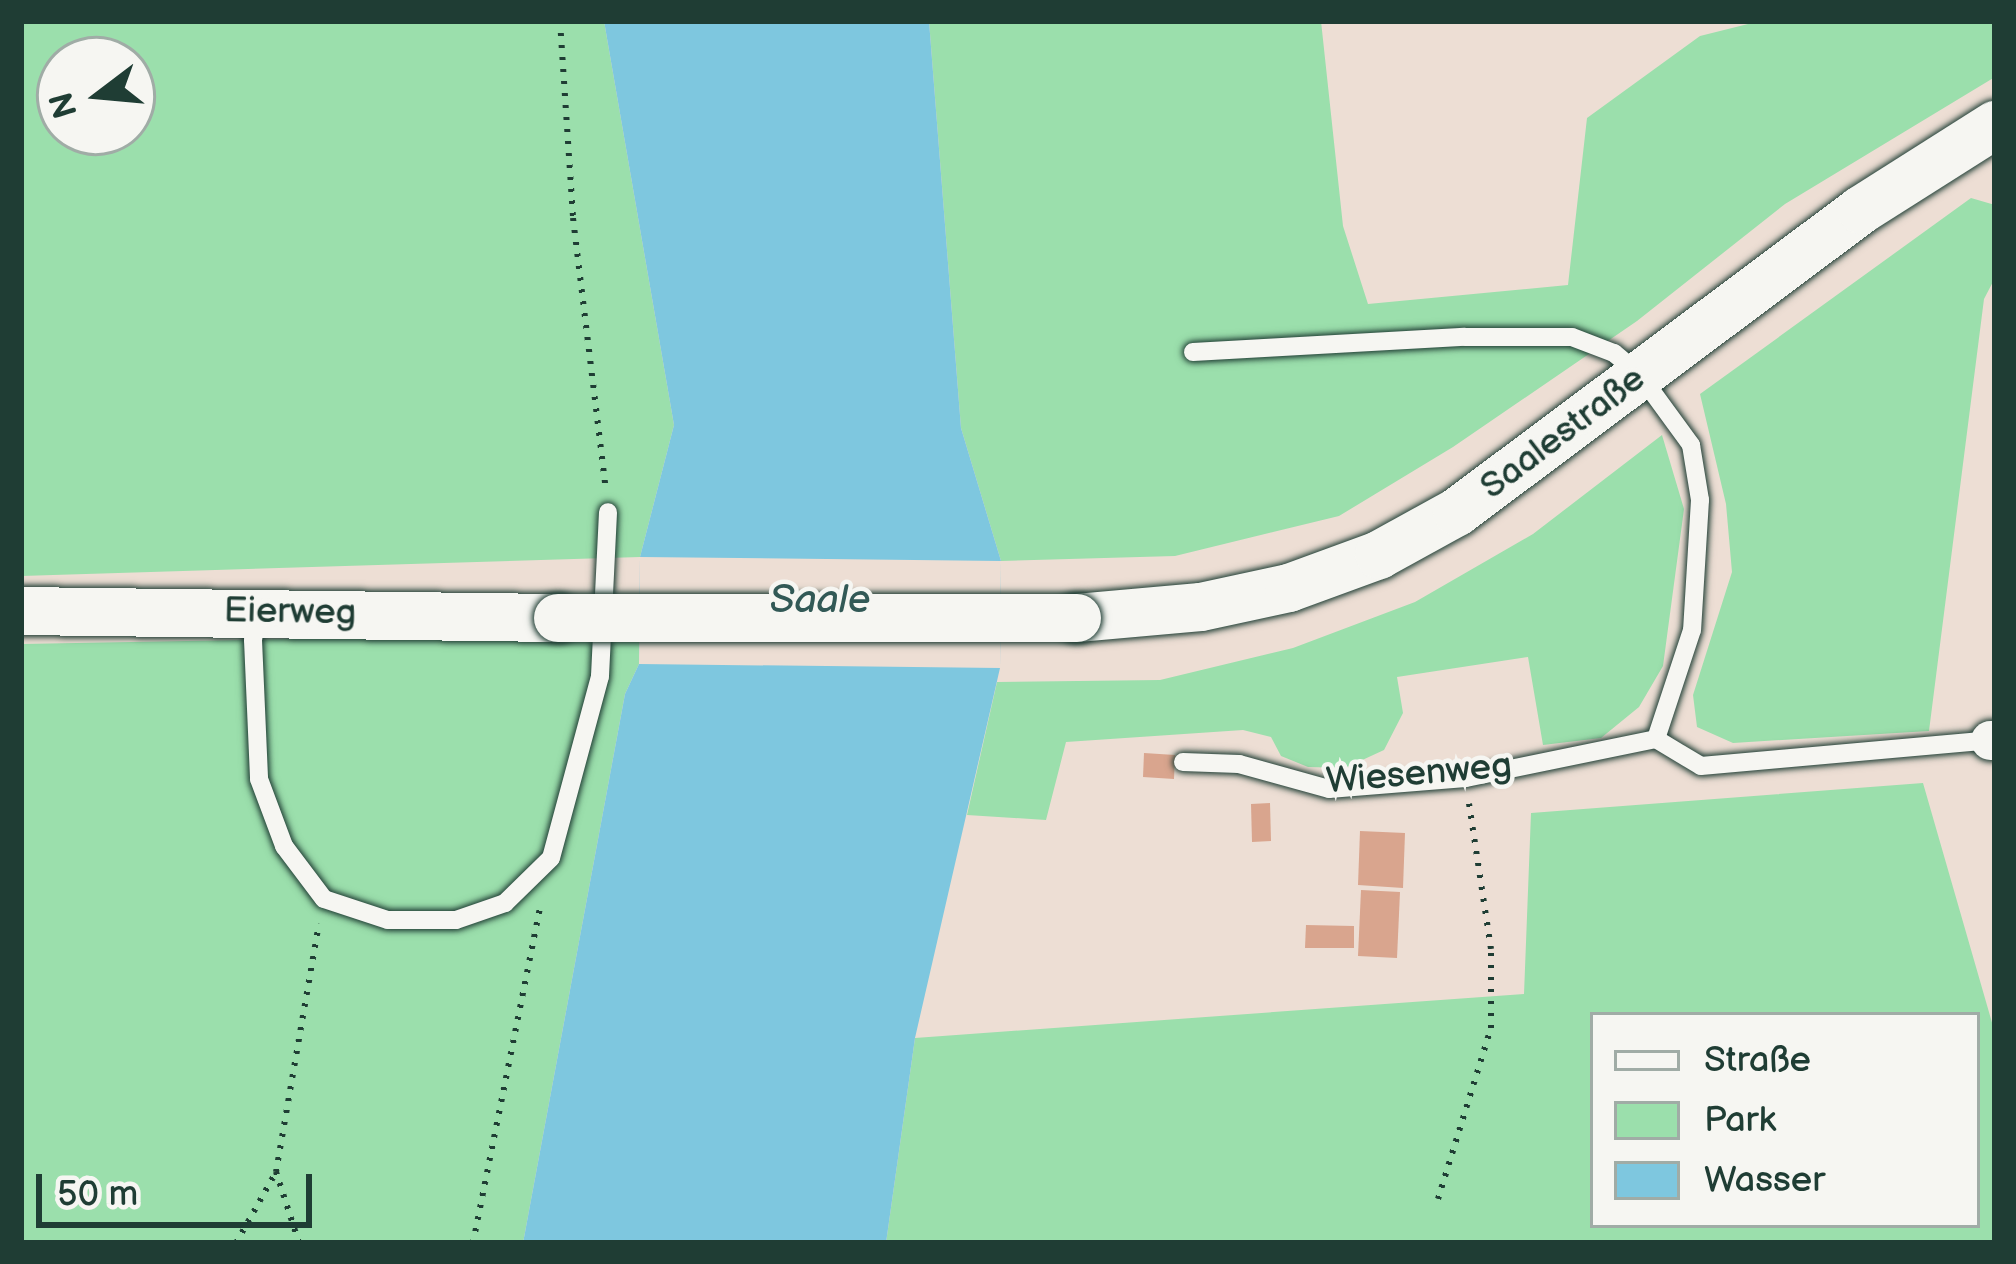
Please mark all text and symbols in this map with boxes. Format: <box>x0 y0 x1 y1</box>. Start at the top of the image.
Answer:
north arrow <box>36 36 156 156</box>
text: N <box>42 88 87 123</box>
street label: Saalestraße <box>1472 357 1654 509</box>
water label: Saale <box>769 578 871 624</box>
street label: Eierweg <box>223 589 357 635</box>
street label: Wiesenweg <box>1324 744 1514 804</box>
legend <box>1590 1012 1980 1228</box>
text: Straße <box>1704 1039 1811 1082</box>
text: Park <box>1704 1099 1776 1142</box>
scale bar <box>42 1150 318 1224</box>
text: Wasser <box>1704 1159 1825 1202</box>
text: 50 m <box>57 1173 138 1216</box>

